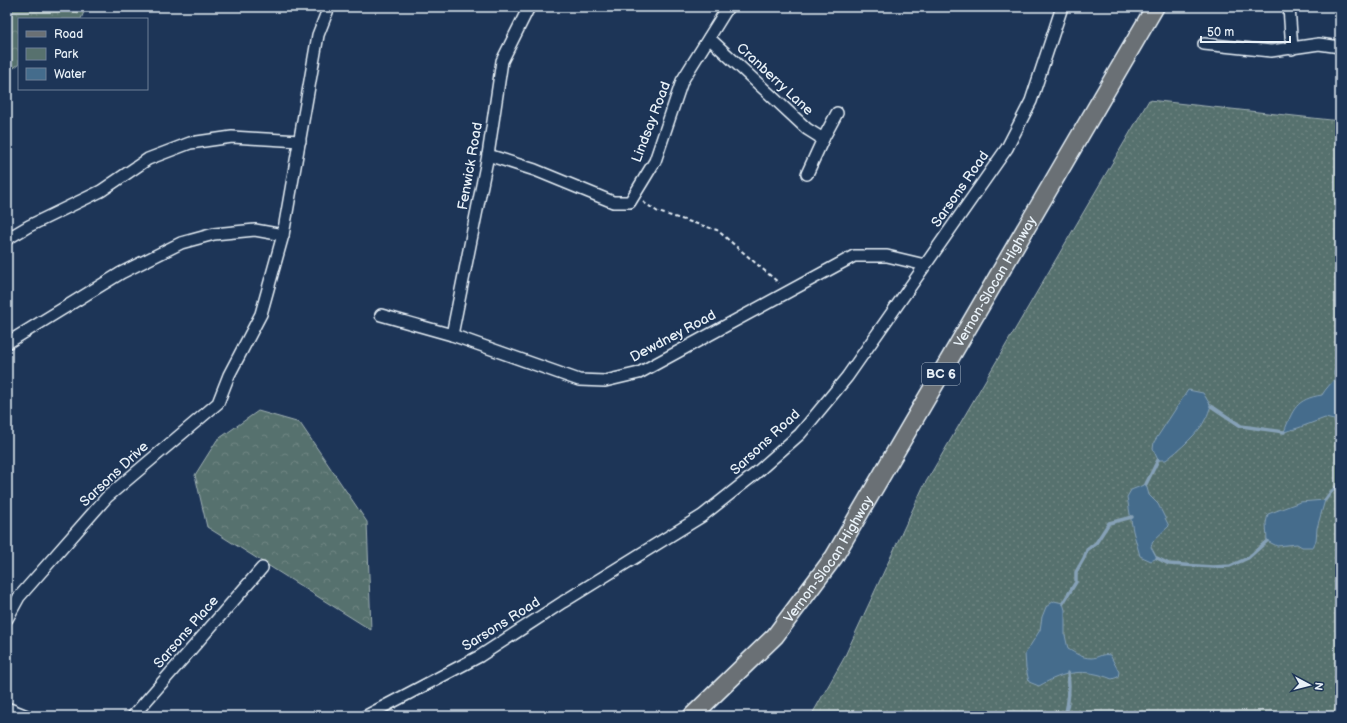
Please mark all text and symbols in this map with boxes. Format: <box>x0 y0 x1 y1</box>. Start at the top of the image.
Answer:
legend <box>18 18 148 90</box>
scale bar <box>1201 18 1290 44</box>
text: 50 m <box>1207 25 1234 40</box>
text: Road <box>54 27 83 42</box>
street label: Cranberry Lane <box>733 39 817 119</box>
text: Park <box>54 47 78 62</box>
text: Water <box>54 67 86 82</box>
street label: Lindsay Road <box>628 79 674 165</box>
street label: Fenwick Road <box>454 121 486 211</box>
street label: Sarsons Road <box>928 148 992 230</box>
street label: Vernon-Slocan Highway <box>950 212 1040 350</box>
street label: Dewdney Road <box>627 306 719 366</box>
road number: BC 6 <box>922 363 960 385</box>
street label: Sarsons Road <box>727 406 803 478</box>
street label: Sarsons Drive <box>76 438 152 510</box>
street label: Vernon-Slocan Highway <box>780 492 877 626</box>
street label: Sarsons Place <box>150 592 222 672</box>
street label: Sarsons Road <box>459 593 543 655</box>
north arrow <box>1289 665 1329 705</box>
text: N <box>1311 681 1325 691</box>

